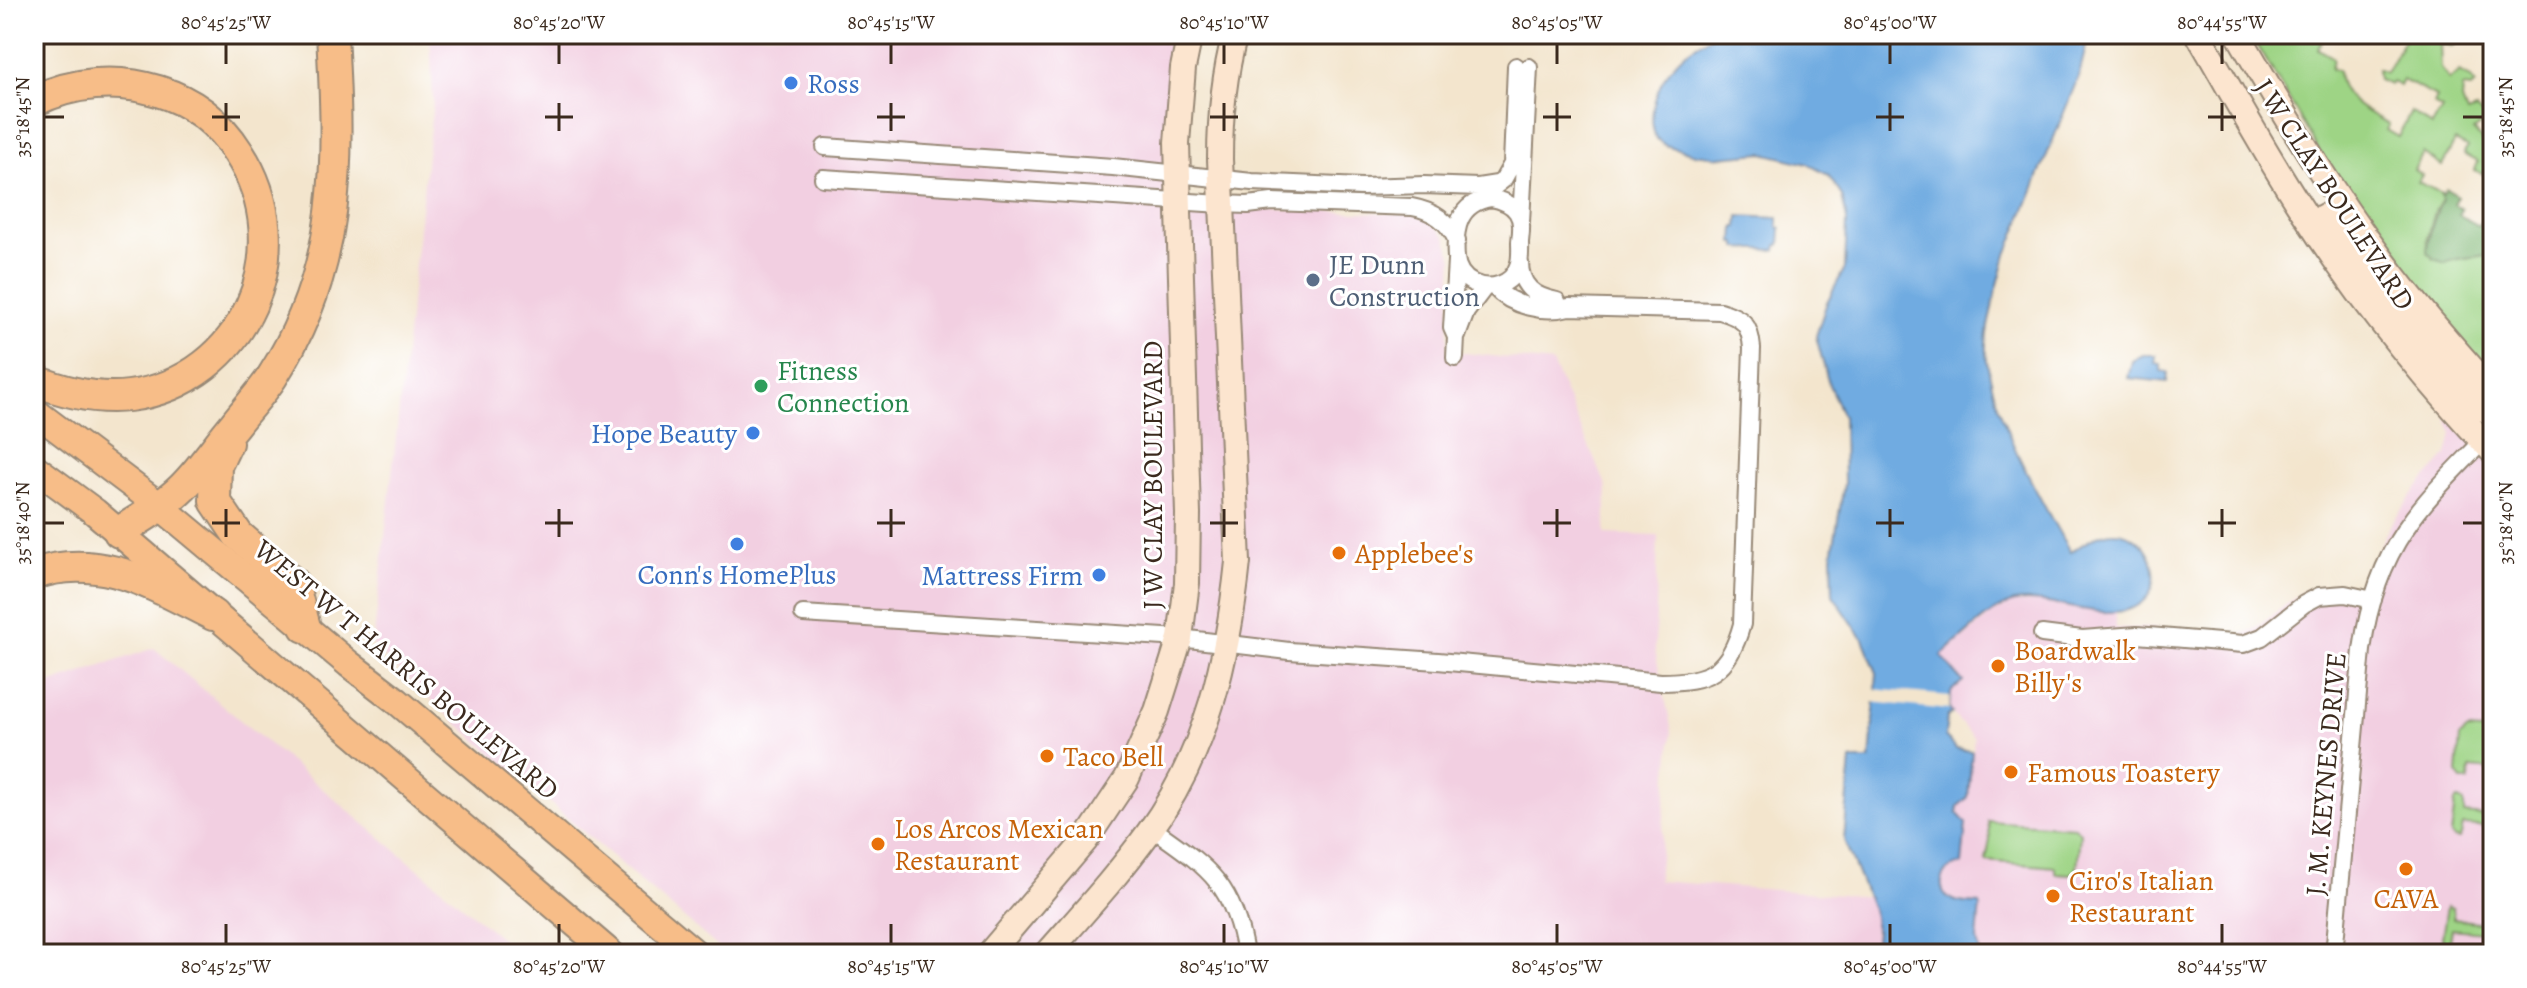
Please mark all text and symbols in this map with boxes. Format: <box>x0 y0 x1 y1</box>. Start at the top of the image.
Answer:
text: 80°45'25"W <box>181 9 271 36</box>
text: 80°45'20"W <box>513 9 606 36</box>
text: 80°45'15"W <box>847 9 935 36</box>
text: 80°45'10"W <box>1179 9 1269 36</box>
text: 80°45'05"W <box>1511 9 1603 36</box>
text: 80°45'00"W <box>1843 9 1937 36</box>
text: 80°44'55"W <box>2177 9 2267 36</box>
place label: Ross <box>807 65 860 103</box>
street label: J W CLAY BOULEVARD <box>2245 71 2423 318</box>
marker: Ross <box>782 74 800 92</box>
text: 35°18'45"N <box>9 76 36 158</box>
text: 35°18'45"N <box>2492 76 2519 158</box>
place label: JE Dunn Construction <box>1329 246 1480 316</box>
marker: JE Dunn Construction <box>1304 271 1322 289</box>
street label: J W CLAY BOULEVARD <box>1134 341 1172 610</box>
place label: Fitness Connection <box>777 352 909 422</box>
marker: Fitness Connection <box>752 377 770 395</box>
place label: Hope Beauty <box>591 415 738 453</box>
marker: Hope Beauty <box>744 424 762 442</box>
text: 35°18'40"N <box>9 481 36 565</box>
text: 35°18'40"N <box>2492 481 2519 565</box>
street label: WEST W T HARRIS BOULEVARD <box>245 530 567 809</box>
marker: Conn's HomePlus <box>728 535 746 553</box>
place label: Applebee's <box>1354 535 1474 573</box>
marker: Applebee's <box>1330 544 1348 562</box>
place label: Conn's HomePlus <box>637 556 837 594</box>
place label: Mattress Firm <box>921 557 1083 595</box>
marker: Mattress Firm <box>1090 566 1108 584</box>
place label: Boardwalk Billy's <box>2014 632 2136 702</box>
street label: J. M. KEYNES DRIVE <box>2296 651 2356 897</box>
marker: Boardwalk Billy's <box>1989 657 2007 675</box>
place label: Taco Bell <box>1063 738 1164 776</box>
marker: Taco Bell <box>1038 747 1056 765</box>
place label: Famous Toastery <box>2027 754 2220 792</box>
marker: Famous Toastery <box>2002 763 2020 781</box>
place label: Los Arcos Mexican Restaurant <box>894 810 1104 880</box>
marker: Los Arcos Mexican Restaurant <box>869 835 887 853</box>
marker: CAVA <box>2397 860 2415 878</box>
place label: Ciro's Italian Restaurant <box>2069 862 2214 932</box>
place label: CAVA <box>2374 880 2439 918</box>
marker: Ciro's Italian Restaurant <box>2044 887 2062 905</box>
text: 80°45'25"W <box>181 953 271 980</box>
text: 80°45'20"W <box>513 953 606 980</box>
text: 80°45'15"W <box>847 953 935 980</box>
text: 80°45'10"W <box>1179 953 1269 980</box>
text: 80°45'05"W <box>1511 953 1603 980</box>
text: 80°45'00"W <box>1843 953 1937 980</box>
text: 80°44'55"W <box>2177 953 2267 980</box>

